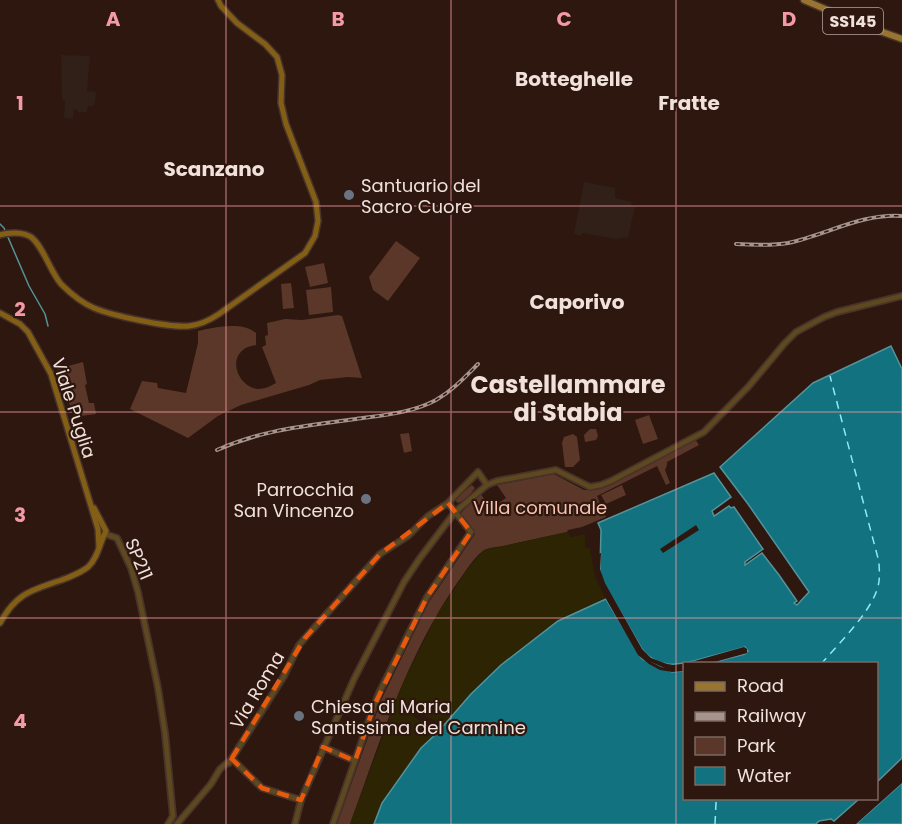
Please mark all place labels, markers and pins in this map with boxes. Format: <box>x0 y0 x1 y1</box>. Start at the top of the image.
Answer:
place label: Santuario del Sacro Cuore <box>361 173 481 219</box>
marker: Santuario del Sacro Cuore <box>342 188 356 202</box>
place label: Parrocchia San Vincenzo <box>234 477 354 523</box>
marker: Parrocchia San Vincenzo <box>359 492 373 506</box>
place label: Chiesa di Maria Santissima del Carmine <box>311 694 526 740</box>
marker: Chiesa di Maria Santissima del Carmine <box>292 709 306 723</box>

